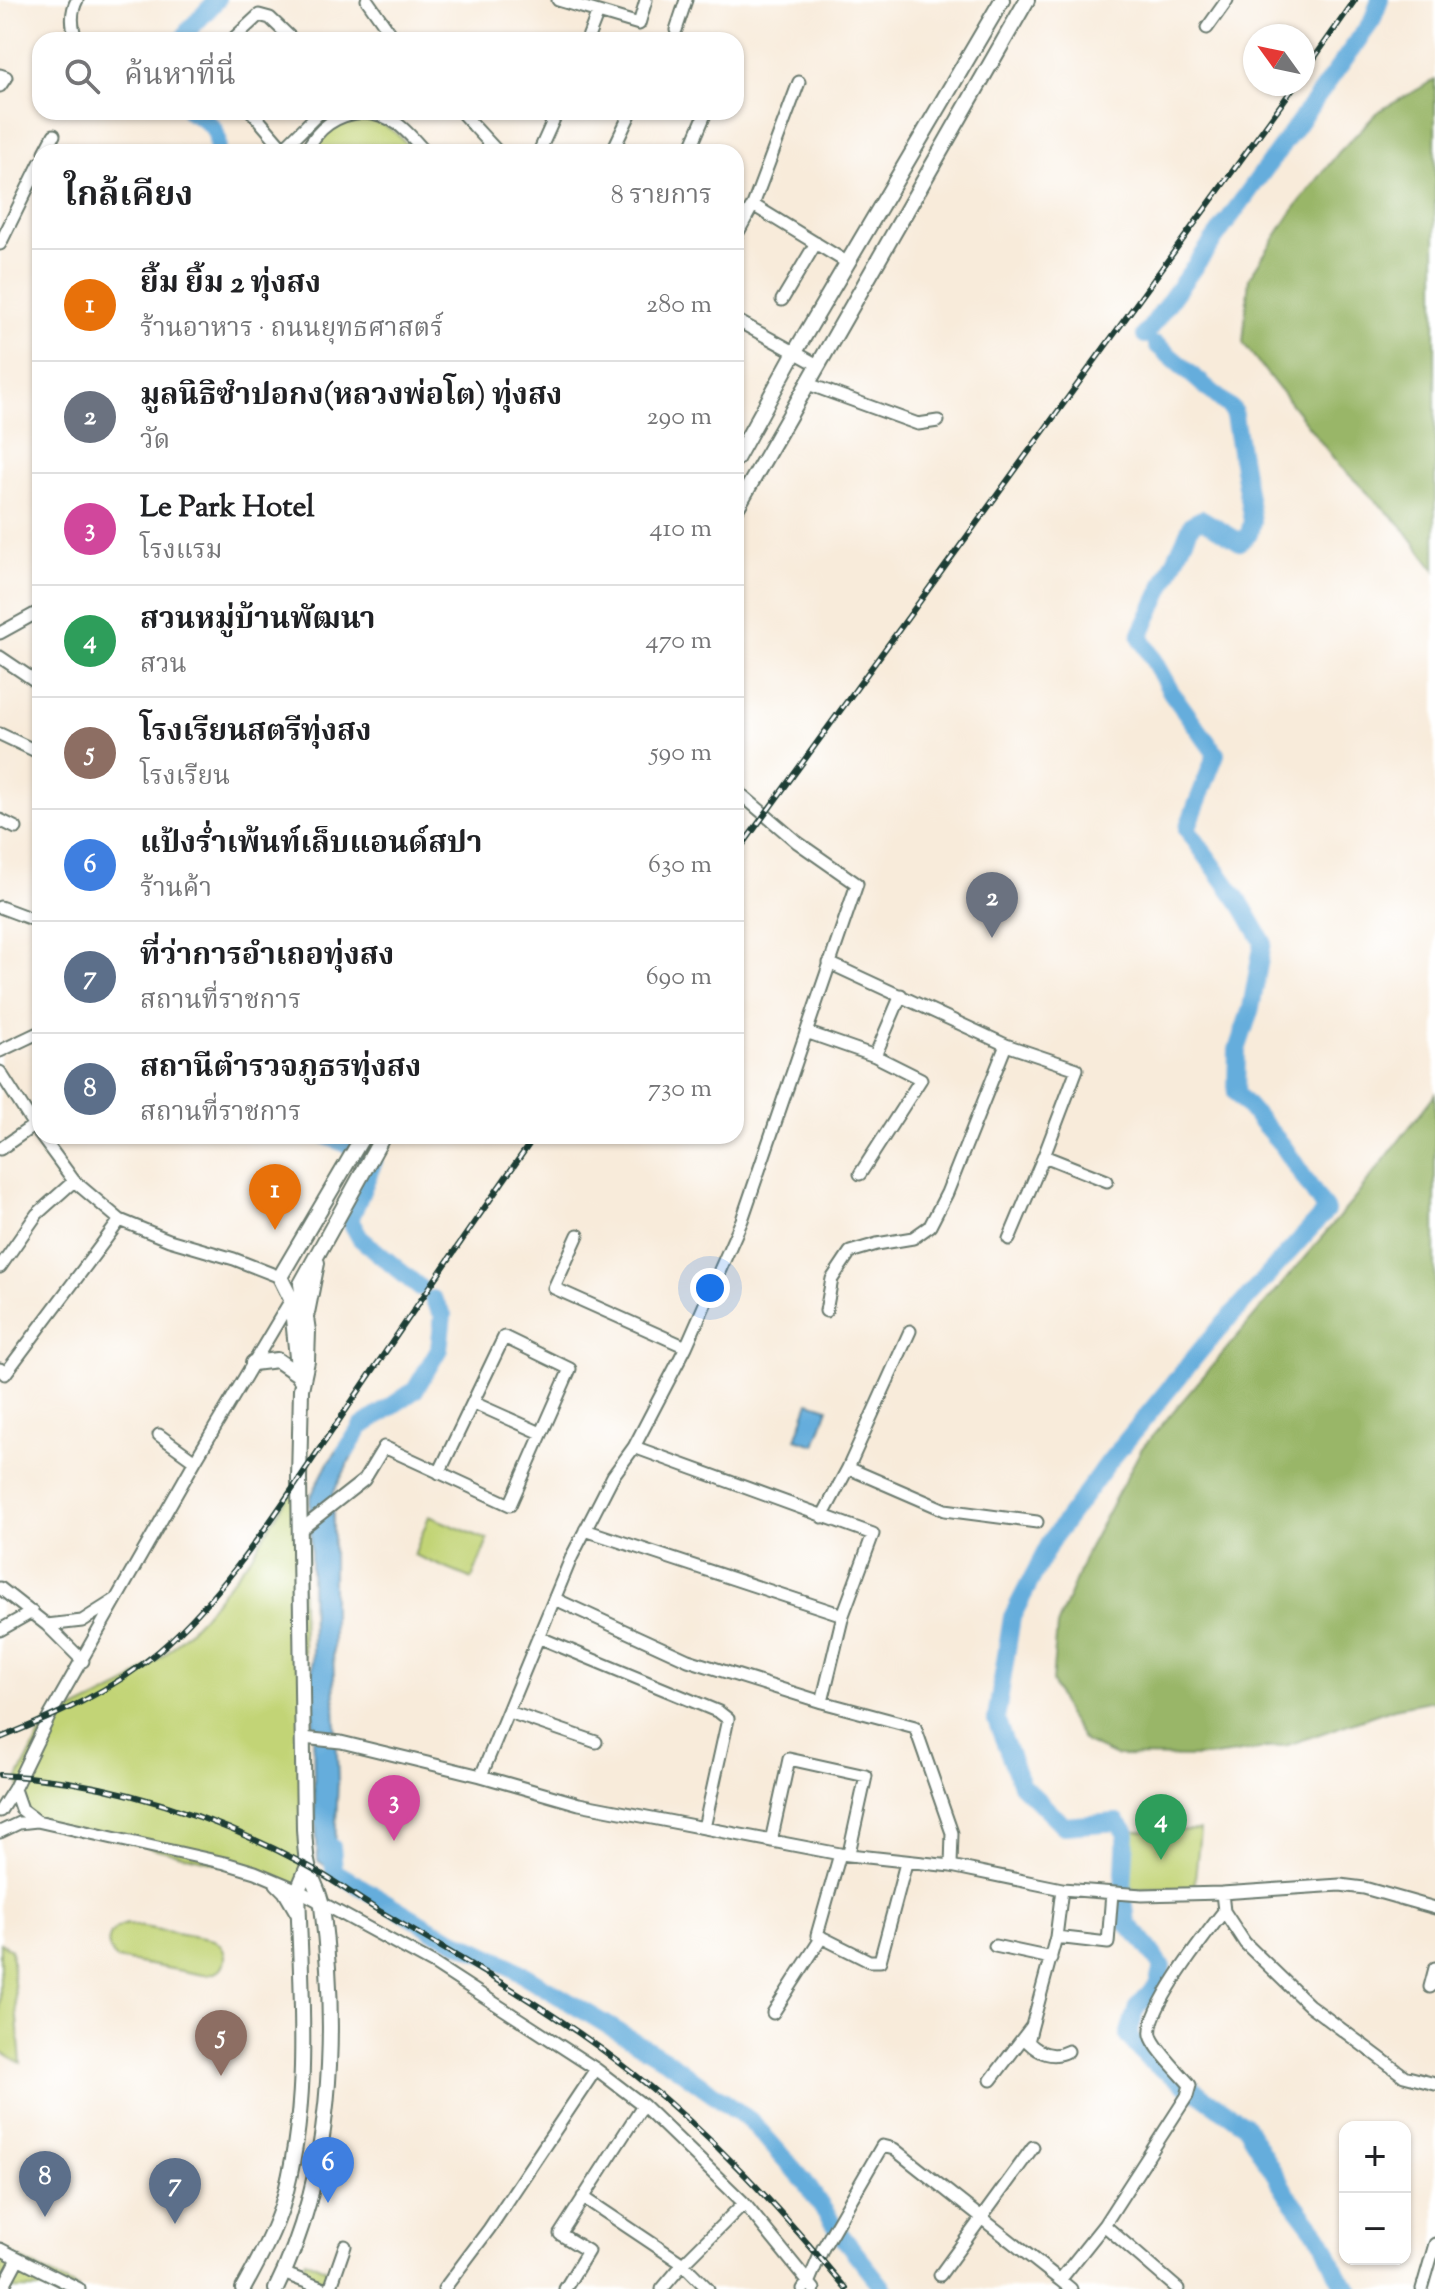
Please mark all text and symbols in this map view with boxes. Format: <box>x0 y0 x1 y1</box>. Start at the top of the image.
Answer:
north arrow <box>1243 24 1315 96</box>
search box <box>32 32 744 120</box>
icon: search <box>60 54 104 98</box>
text: ค้นหาที่นี่ <box>124 55 236 98</box>
text: ใกล้เคียง <box>64 172 193 221</box>
text: 8 รายการ <box>611 178 712 215</box>
text: ยิ้ม ยิ้ม 2 ทุ่งสง <box>140 263 321 306</box>
text: 1 <box>86 287 94 324</box>
text: 280 m <box>646 287 712 324</box>
text: ร้านอาหาร · ถนนยุทธศาสตร์ <box>140 311 443 348</box>
text: มูลนิธิซำปอกง(หลวงพ่อโต) ทุ่งสง <box>140 375 562 418</box>
text: 2 <box>84 399 96 436</box>
text: 290 m <box>646 399 712 436</box>
text: วัด <box>140 423 170 460</box>
text: Le Park Hotel <box>140 487 315 530</box>
text: 3 <box>85 511 95 548</box>
text: 410 m <box>650 511 712 548</box>
text: โรงแรม <box>140 533 223 570</box>
text: สวนหมู่บ้านพัฒนา <box>140 599 375 642</box>
text: 4 <box>83 623 97 660</box>
text: 470 m <box>646 623 712 660</box>
text: สวน <box>140 647 187 684</box>
text: โรงเรียนสตรีทุ่งสง <box>140 711 372 754</box>
text: 5 <box>86 735 94 772</box>
text: 590 m <box>650 735 712 772</box>
text: โรงเรียน <box>140 759 230 796</box>
text: แป้งร่ำเพ้นท์เล็บแอนด์สปา <box>140 823 482 866</box>
text: 6 <box>84 847 96 884</box>
text: 630 m <box>648 847 712 884</box>
text: ร้านค้า <box>140 871 212 908</box>
pin: 2 <box>966 872 1018 938</box>
text: ที่ว่าการอำเถอทุ่งสง <box>140 935 394 978</box>
text: 7 <box>83 959 97 996</box>
text: 690 m <box>646 959 712 996</box>
text: สถานที่ราชการ <box>140 983 301 1020</box>
text: สถานีตำรวจภูธรทุ่งสง <box>140 1047 421 1090</box>
text: 8 <box>83 1071 97 1108</box>
text: 730 m <box>648 1071 712 1108</box>
text: สถานที่ราชการ <box>140 1095 301 1132</box>
pin: 1 <box>249 1164 301 1230</box>
your location <box>690 1268 730 1308</box>
pin: 3 <box>368 1775 420 1841</box>
pin: 4 <box>1135 1794 1187 1860</box>
pin: 5 <box>195 2010 247 2076</box>
map controls <box>1339 2121 1411 2265</box>
button: + <box>1339 2121 1411 2193</box>
pin: 6 <box>302 2137 354 2203</box>
pin: 8 <box>19 2151 71 2217</box>
pin: 7 <box>149 2158 201 2224</box>
button: − <box>1339 2193 1411 2265</box>

